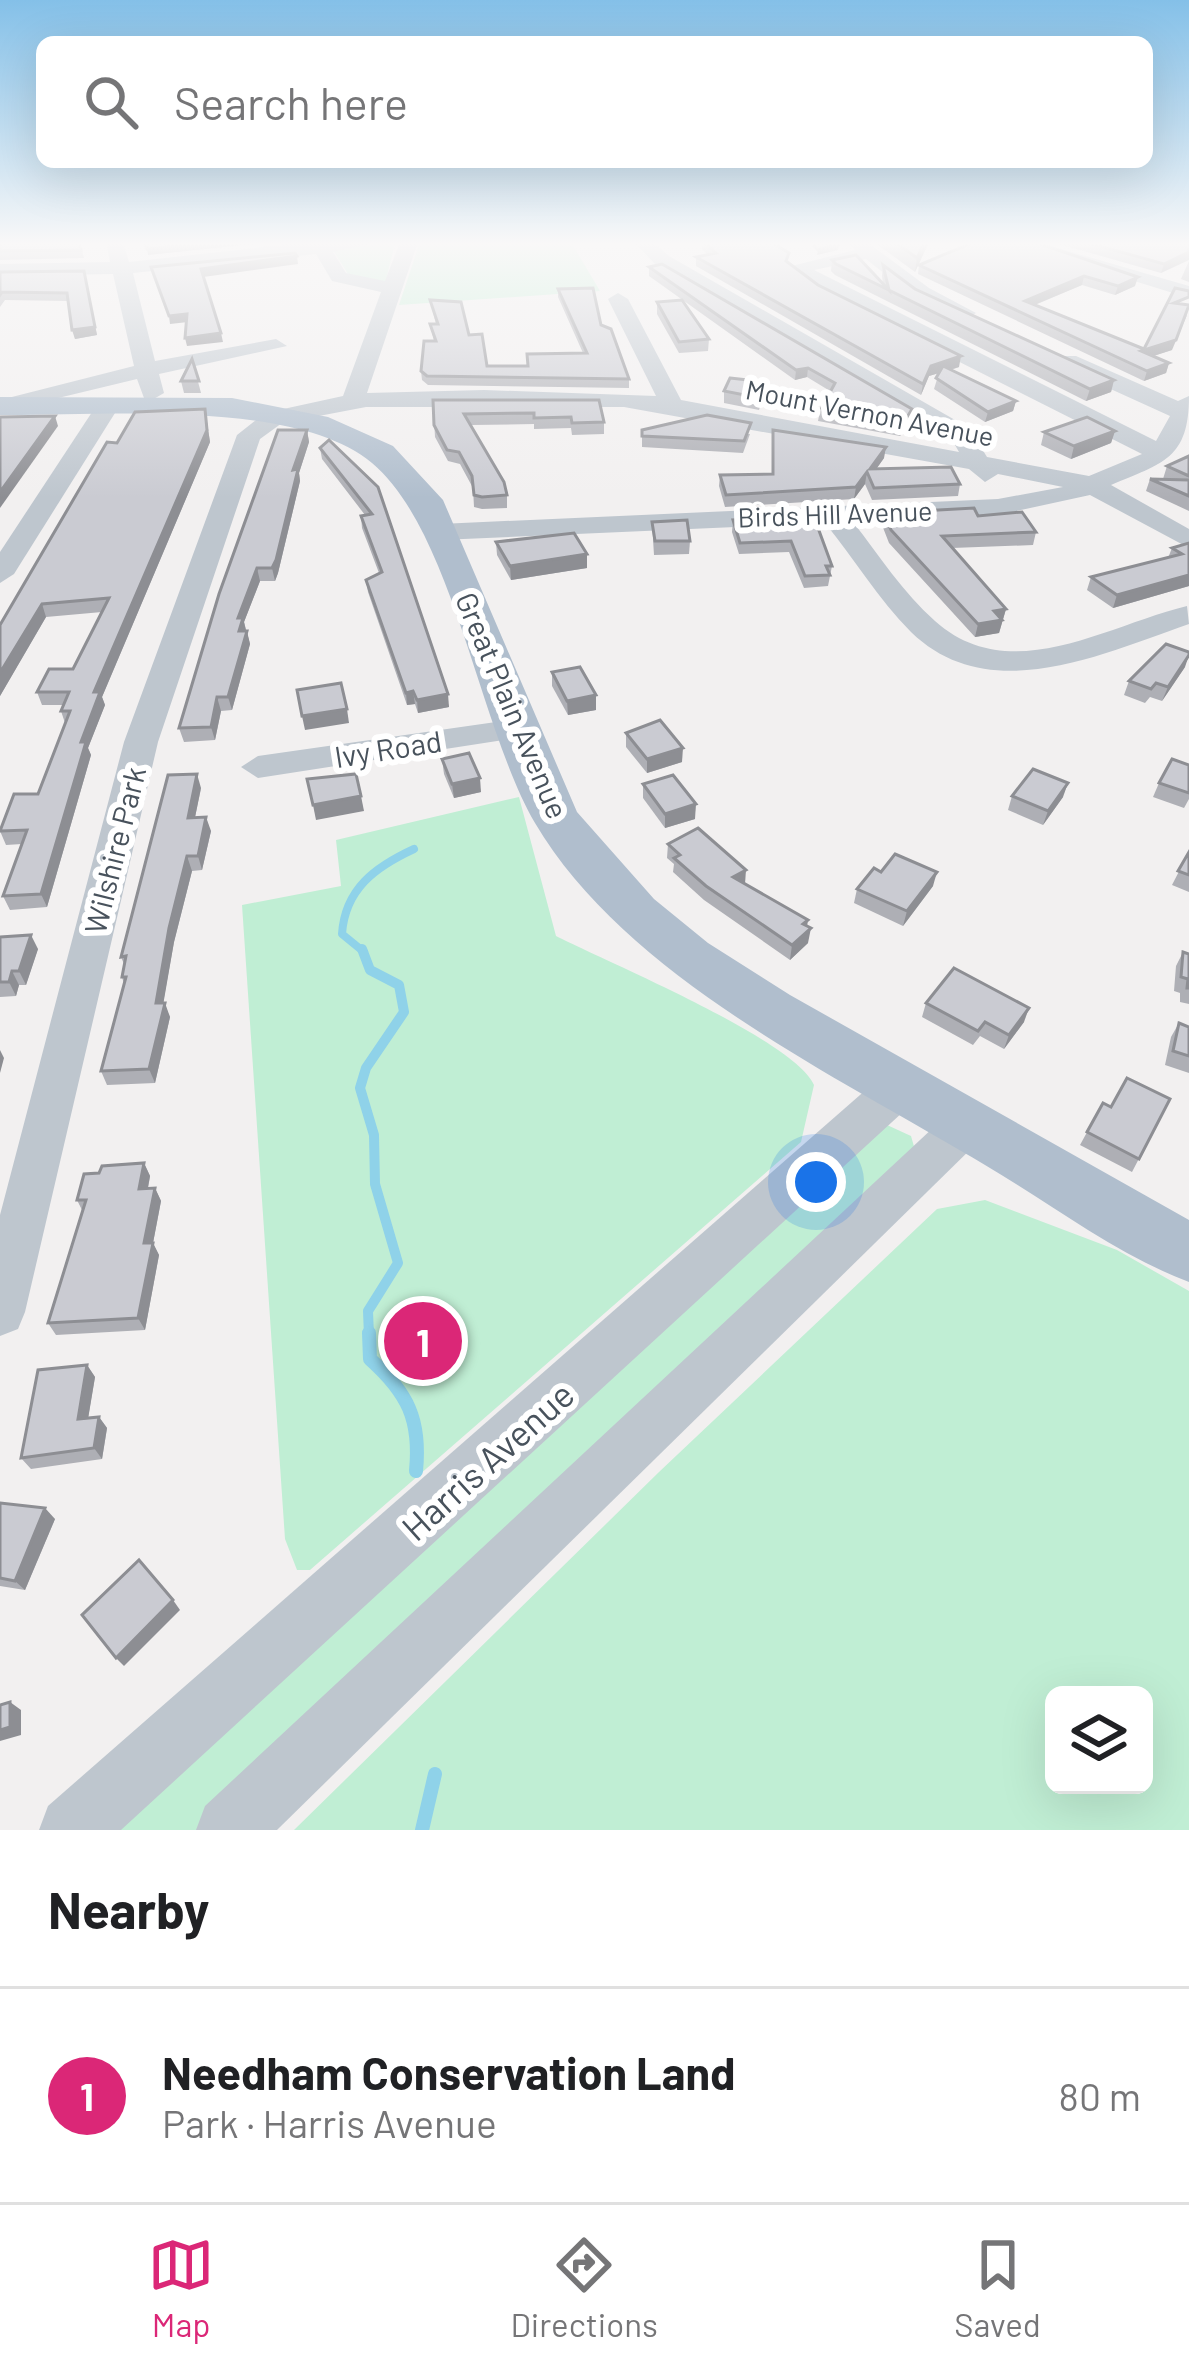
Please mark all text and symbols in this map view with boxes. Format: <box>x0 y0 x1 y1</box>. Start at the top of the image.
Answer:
search box <box>36 36 1153 168</box>
icon: search <box>78 69 144 135</box>
text: Search here <box>174 75 408 129</box>
street label: Mount Vernon Avenue <box>743 372 997 452</box>
street label: Birds Hill Avenue <box>737 494 933 532</box>
street label: Great Plain Avenue <box>449 586 577 824</box>
street label: Ivy Road <box>332 722 444 774</box>
street label: Wilshire Park <box>76 763 152 937</box>
your location <box>786 1152 846 1212</box>
pin: 1 <box>384 1296 462 1386</box>
street label: Harris Avenue <box>392 1372 582 1548</box>
map controls <box>1045 1686 1153 1794</box>
button: layers <box>1045 1686 1153 1794</box>
text: Nearby <box>48 1878 209 1939</box>
text: Needham Conservation Land <box>162 2045 736 2099</box>
text: 1 <box>80 2072 94 2119</box>
text: 80 m <box>1059 2072 1141 2119</box>
text: Park · Harris Avenue <box>162 2099 497 2146</box>
tab: Map <box>148 2232 214 2344</box>
tab: Directions <box>510 2232 658 2344</box>
tab: Saved <box>954 2232 1041 2344</box>

